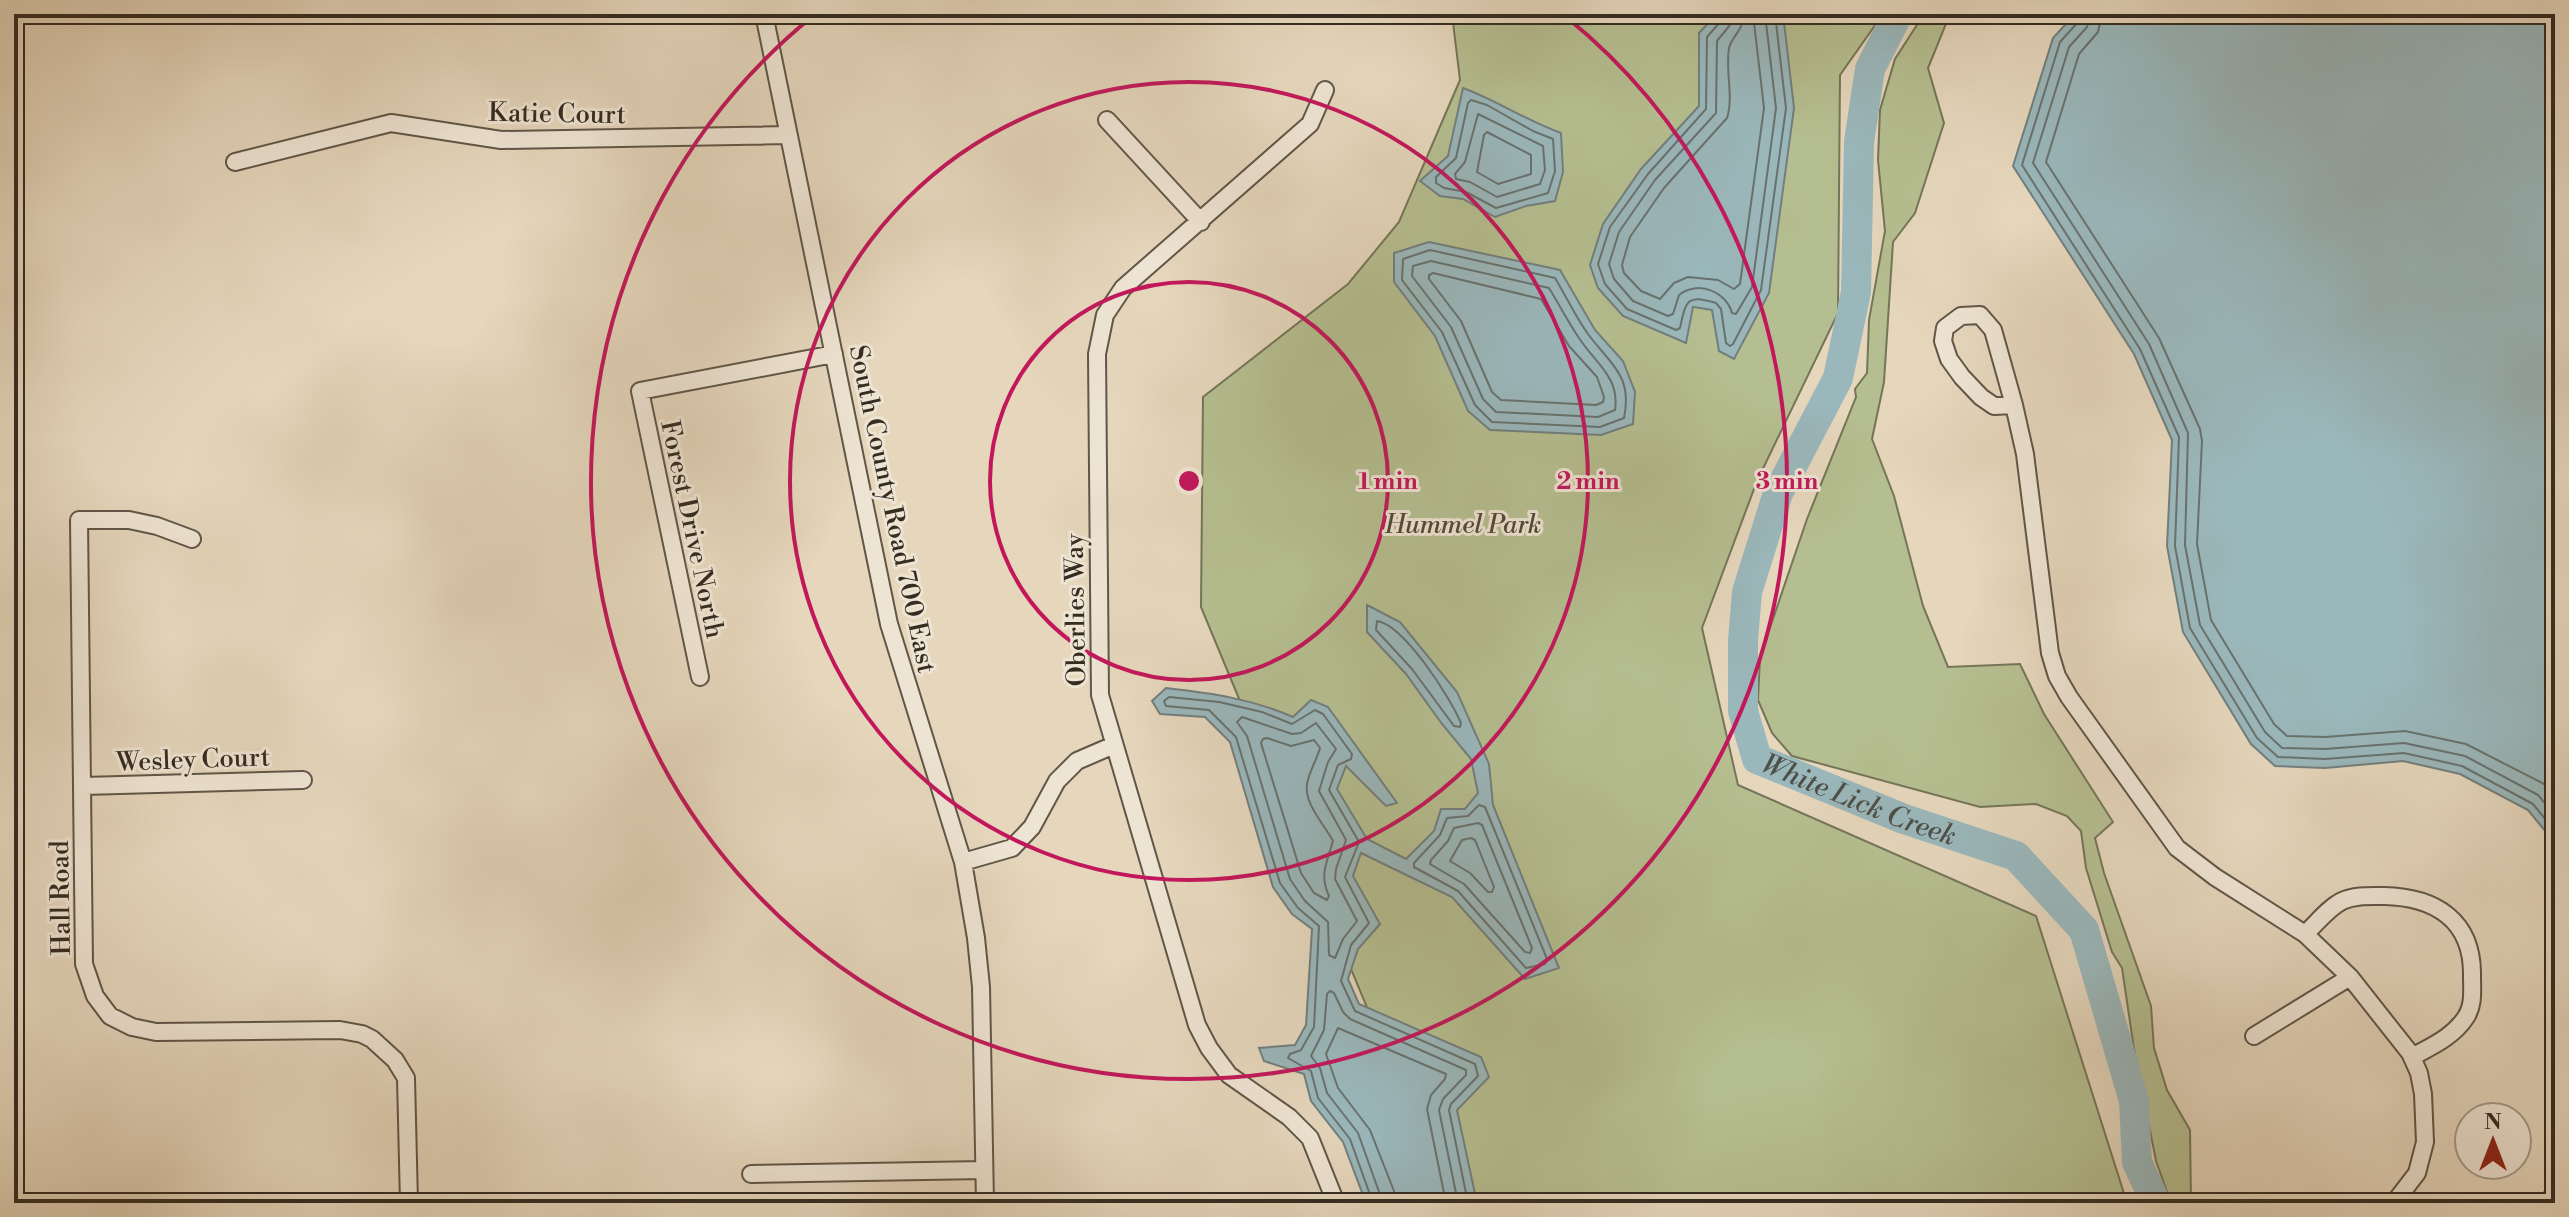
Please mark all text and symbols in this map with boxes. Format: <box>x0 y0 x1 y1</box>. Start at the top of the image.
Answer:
street label: Katie Court <box>488 97 626 131</box>
street label: South County Road 700 East <box>842 342 942 676</box>
street label: Forest Drive North <box>653 417 731 641</box>
centre of rings <box>1175 467 1203 495</box>
text: 1 min <box>1358 467 1418 497</box>
text: 2 min <box>1556 467 1620 497</box>
text: 3 min <box>1756 467 1819 497</box>
park label: Hummel Park <box>1384 509 1541 541</box>
street label: Oberlies Way <box>1059 533 1093 687</box>
street label: Wesley Court <box>115 741 270 779</box>
water label: White Lick Creek <box>1756 747 1961 854</box>
street label: Hall Road <box>44 840 78 956</box>
north arrow <box>2453 1101 2533 1181</box>
text: N <box>2484 1109 2502 1136</box>

